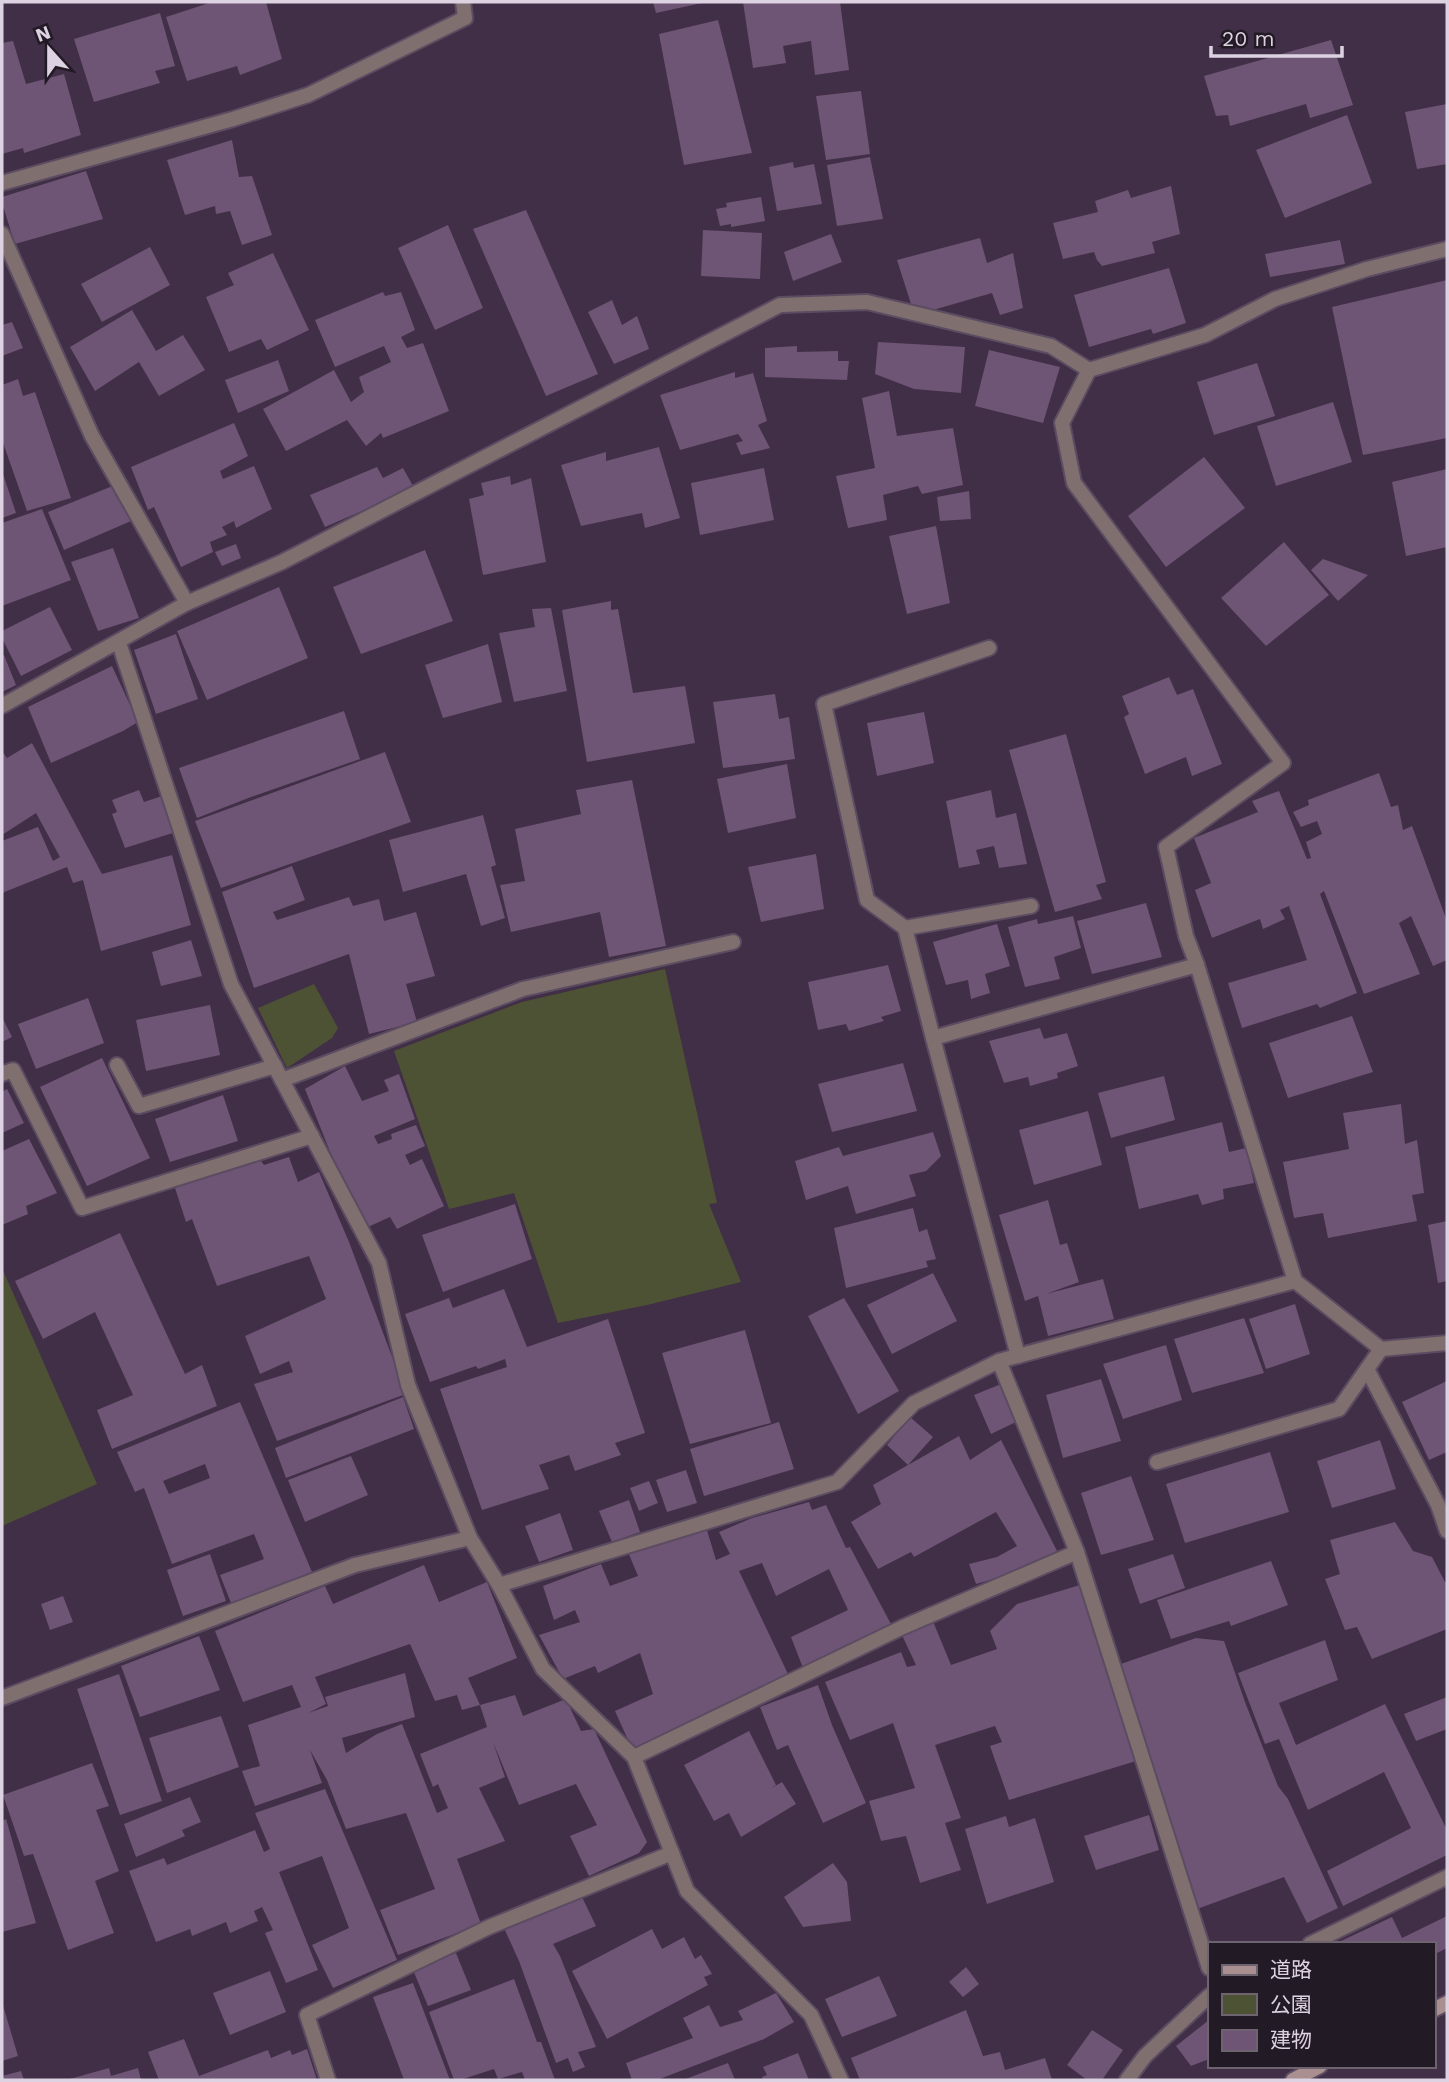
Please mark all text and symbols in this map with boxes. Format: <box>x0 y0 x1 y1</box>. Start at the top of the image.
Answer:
north arrow <box>14 14 84 84</box>
scale bar <box>1211 14 1342 58</box>
text: N <box>32 20 54 47</box>
text: 20 m <box>1222 26 1274 51</box>
legend <box>1208 1942 1435 2068</box>
text: 道路 <box>1270 1957 1312 1982</box>
text: 公園 <box>1270 1992 1312 2017</box>
text: 建物 <box>1270 2027 1312 2052</box>

